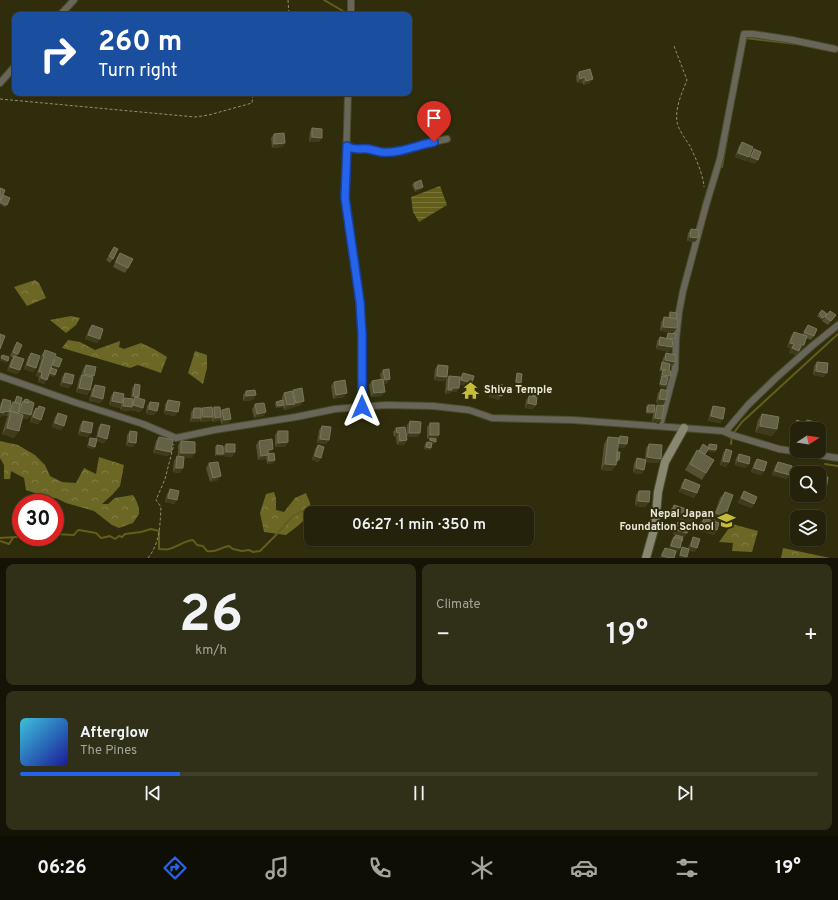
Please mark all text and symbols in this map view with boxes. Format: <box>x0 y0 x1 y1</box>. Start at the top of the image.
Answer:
text: 260 m <box>98 25 182 61</box>
icon: right <box>32 28 84 80</box>
text: Turn right <box>98 60 178 83</box>
pin <box>417 101 451 142</box>
icon: arrive <box>423 107 445 129</box>
temple icon: Shiva Temple <box>461 380 481 400</box>
place label: Shiva Temple <box>484 383 552 397</box>
position arrow <box>341 386 383 428</box>
north arrow <box>790 422 826 458</box>
map controls <box>790 422 826 546</box>
button: search <box>790 466 826 502</box>
speed limit sign: 30 <box>12 494 64 546</box>
place label: Nepal Japan Foundation School <box>619 507 714 534</box>
school or university icon: Nepal Japan Foundation School <box>717 510 737 530</box>
button: layers <box>790 510 826 546</box>
text: 06:27 · 1 min · 350 m <box>352 516 486 535</box>
text: 26 <box>179 584 243 650</box>
text: Climate <box>436 597 481 613</box>
text: 19° <box>606 617 648 654</box>
text: − <box>436 622 450 649</box>
text: + <box>804 622 818 649</box>
text: km/h <box>195 643 227 659</box>
text: Afterglow <box>80 724 149 743</box>
text: The Pines <box>80 743 137 759</box>
icon: previous <box>142 782 164 804</box>
icon: pause <box>408 782 430 804</box>
icon: next <box>674 782 696 804</box>
icon: directions <box>161 854 189 882</box>
icon: music <box>263 854 291 882</box>
icon: phone <box>366 854 394 882</box>
icon: climate <box>468 854 496 882</box>
icon: car <box>570 854 598 882</box>
icon: filters <box>673 854 701 882</box>
text: 06:26 <box>37 857 87 880</box>
text: 19° <box>775 857 801 880</box>

